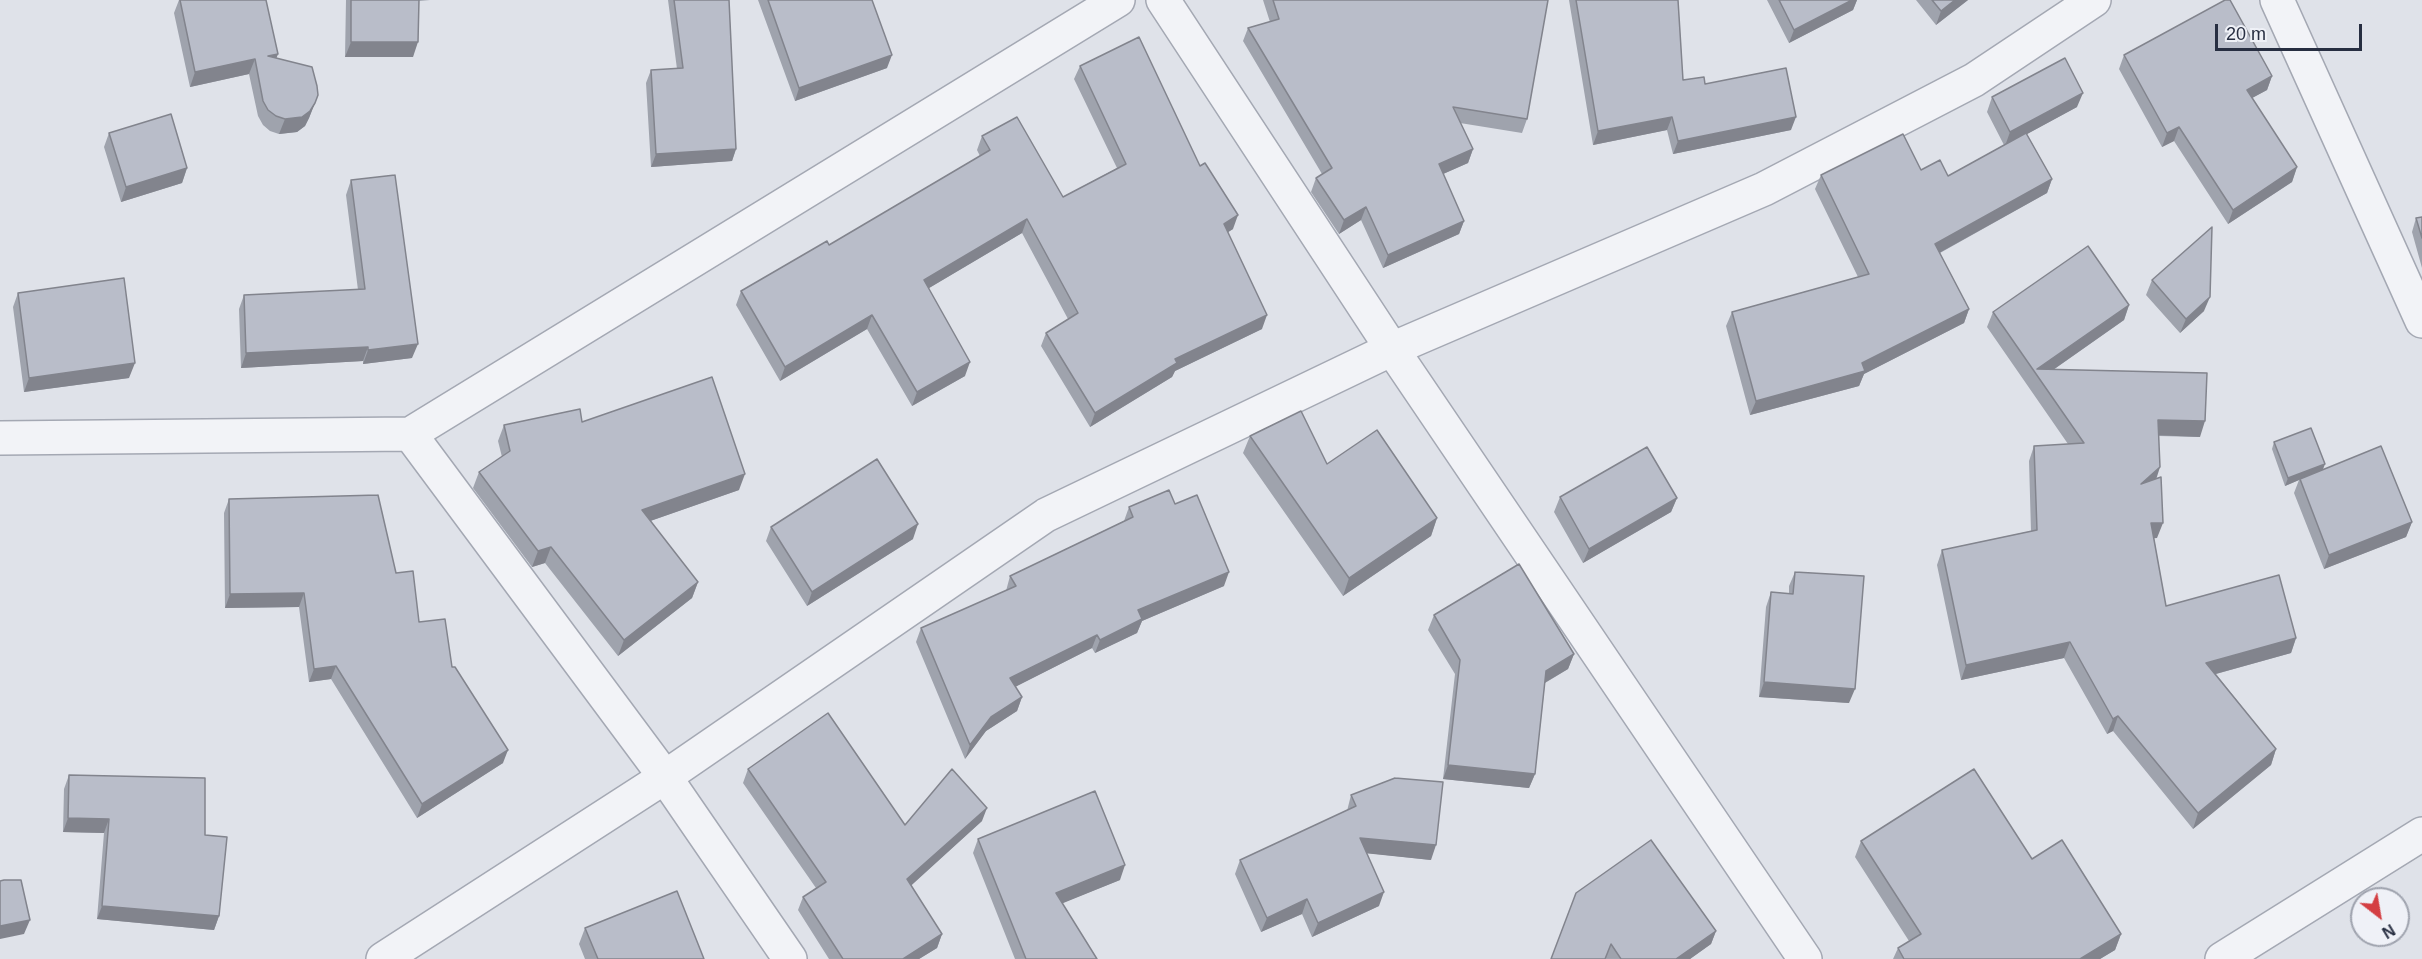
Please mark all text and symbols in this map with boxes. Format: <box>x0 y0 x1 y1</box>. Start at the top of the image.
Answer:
scale bar <box>2218 12 2365 50</box>
text: 20 m <box>2226 24 2266 44</box>
north arrow <box>2350 887 2410 947</box>
text: N <box>2379 921 2398 941</box>

